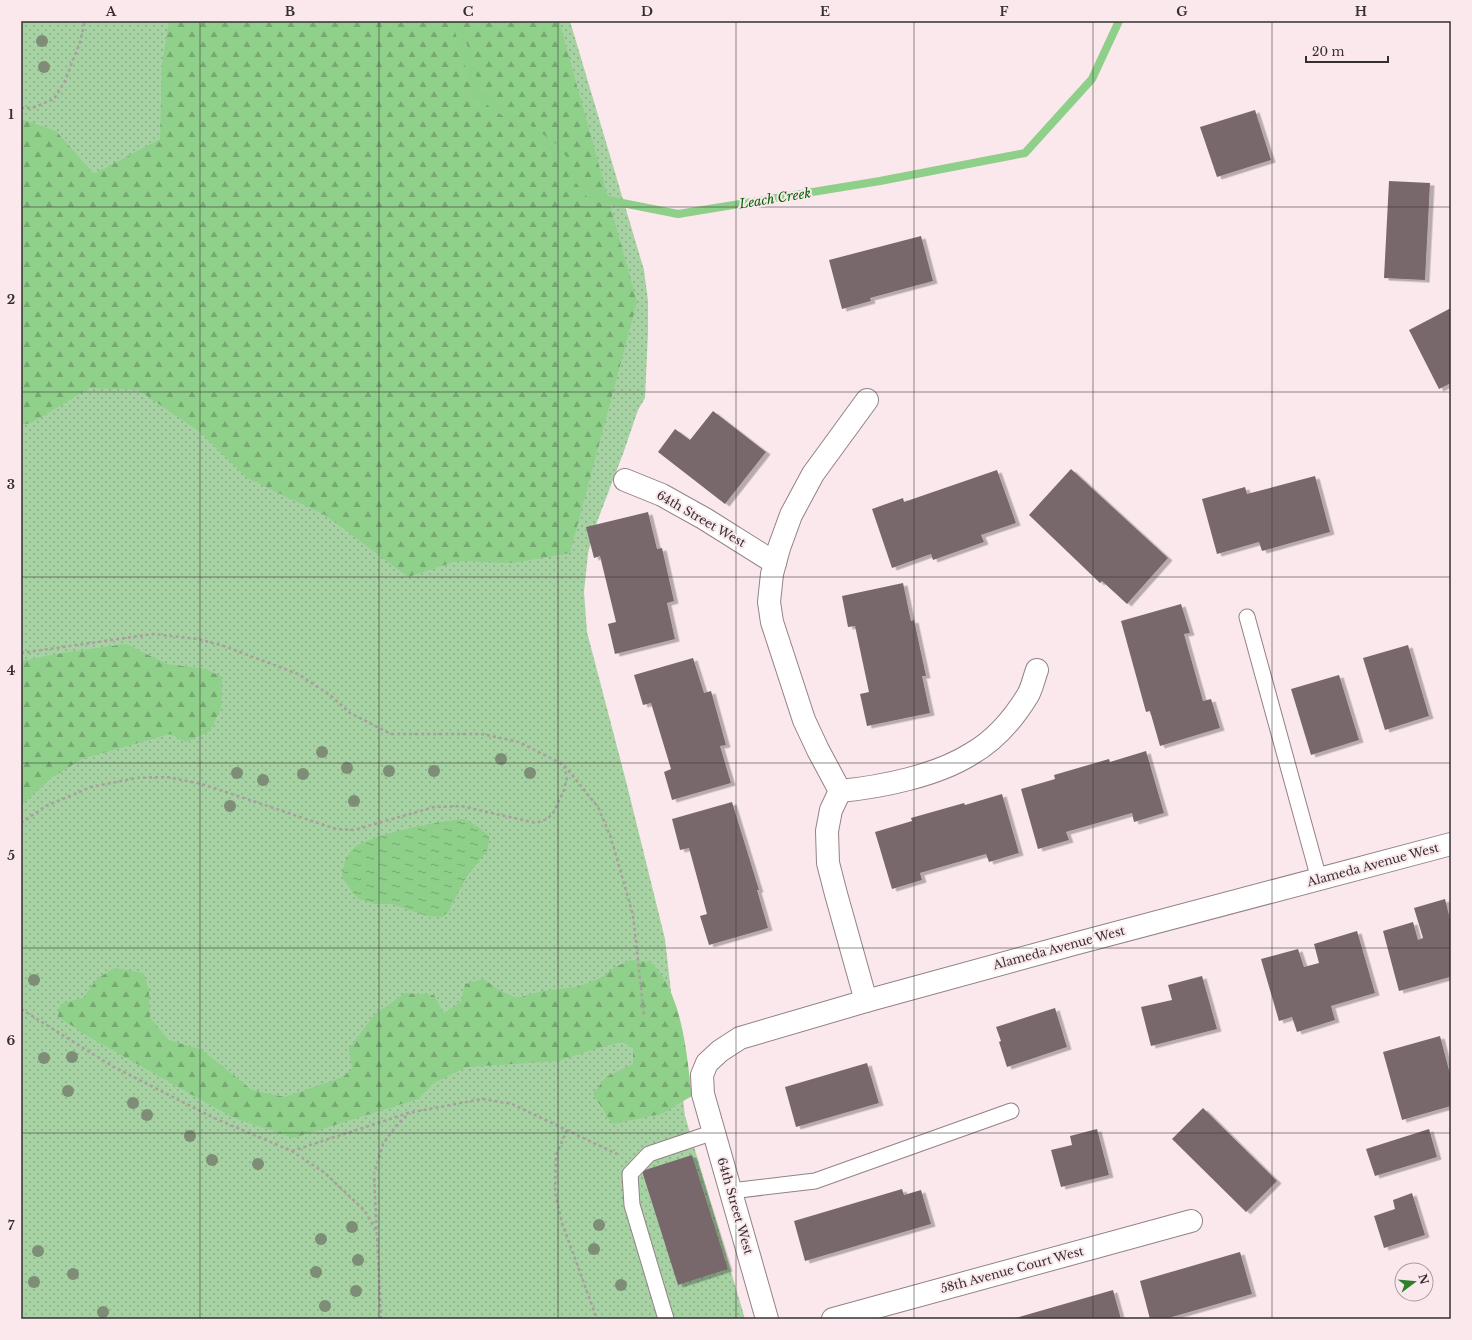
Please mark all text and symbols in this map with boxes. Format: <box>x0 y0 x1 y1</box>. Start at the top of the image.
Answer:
text: A <box>105 3 117 20</box>
text: B <box>285 3 295 20</box>
text: C <box>463 3 474 20</box>
text: D <box>641 3 653 20</box>
text: E <box>820 3 830 20</box>
text: F <box>1000 3 1009 20</box>
text: G <box>1176 3 1188 20</box>
text: H <box>1355 3 1367 20</box>
scale bar <box>1306 38 1388 64</box>
text: 20 m <box>1312 44 1344 59</box>
text: 1 <box>8 106 14 123</box>
water label: Leach Creek <box>737 184 813 213</box>
text: 2 <box>7 291 15 308</box>
text: 3 <box>7 476 15 493</box>
street label: 64th Street West <box>654 487 749 550</box>
text: 4 <box>7 662 16 679</box>
street label: Alameda Avenue West <box>1304 840 1441 890</box>
text: 5 <box>7 847 15 864</box>
street label: Alameda Avenue West <box>990 923 1127 973</box>
text: 6 <box>7 1032 16 1049</box>
street label: 64th Street West <box>714 1156 757 1256</box>
text: 7 <box>8 1217 15 1234</box>
street label: 58th Avenue Court West <box>939 1243 1086 1296</box>
north arrow <box>1394 1262 1434 1302</box>
text: N <box>1415 1272 1432 1287</box>

